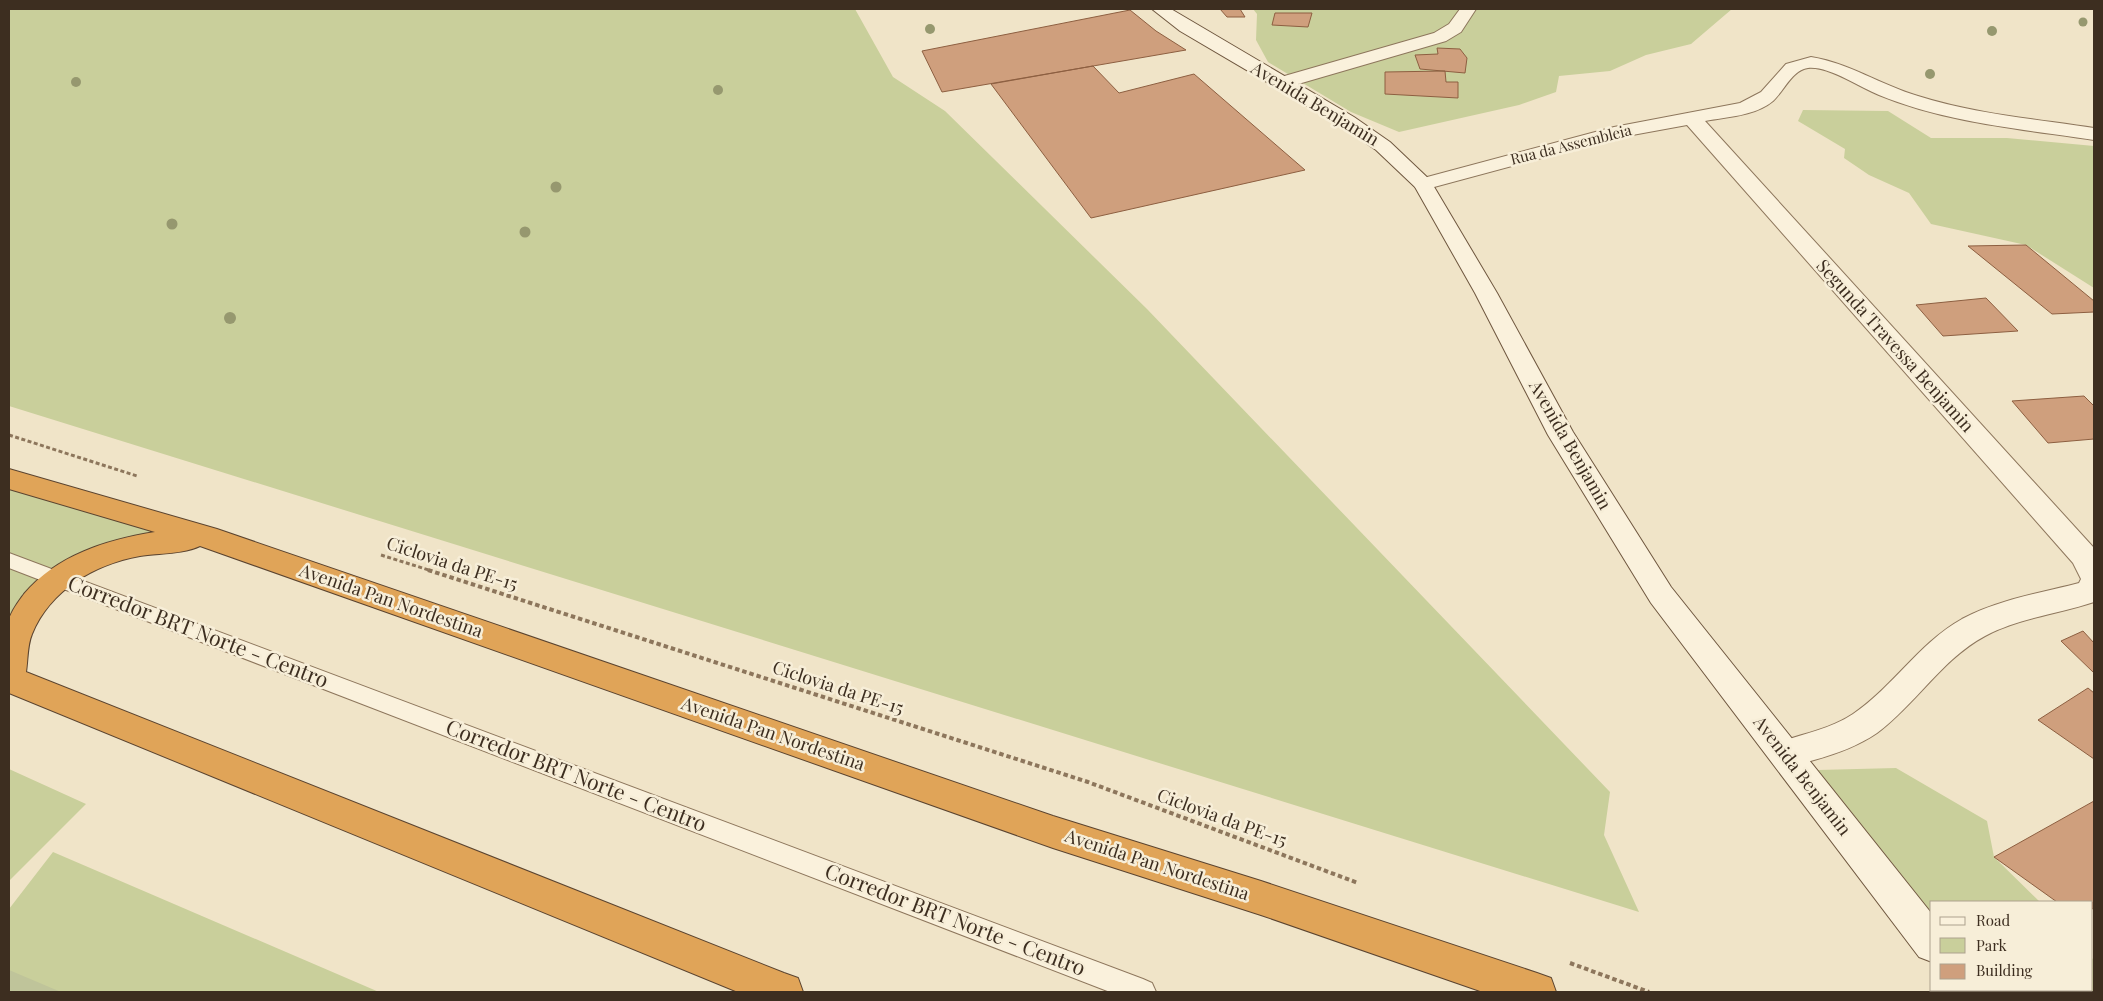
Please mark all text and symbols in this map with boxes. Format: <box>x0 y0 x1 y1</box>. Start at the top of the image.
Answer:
street label: Avenida Benjamin <box>1246 55 1384 151</box>
street label: Rua da Assembleia <box>1508 119 1634 169</box>
street label: Segunda Travessa Benjamin <box>1812 254 1980 437</box>
street label: Avenida Benjamin <box>1524 375 1618 514</box>
street label: Ciclovia da PE-15 <box>384 531 521 596</box>
street label: Avenida Pan Nordestina <box>296 557 486 643</box>
street label: Corredor BRT Norte - Centro <box>65 567 333 693</box>
street label: Ciclovia da PE-15 <box>770 655 907 720</box>
street label: Avenida Pan Nordestina <box>678 690 868 776</box>
street label: Avenida Benjamin <box>1748 710 1857 840</box>
street label: Corredor BRT Norte - Centro <box>443 711 711 837</box>
street label: Ciclovia da PE-15 <box>1154 782 1291 852</box>
street label: Avenida Pan Nordestina <box>1061 823 1252 905</box>
street label: Corredor BRT Norte - Centro <box>822 855 1090 981</box>
legend <box>1930 901 2093 991</box>
text: Road <box>1976 910 2010 930</box>
text: Park <box>1976 935 2008 955</box>
text: Building <box>1976 960 2033 980</box>

